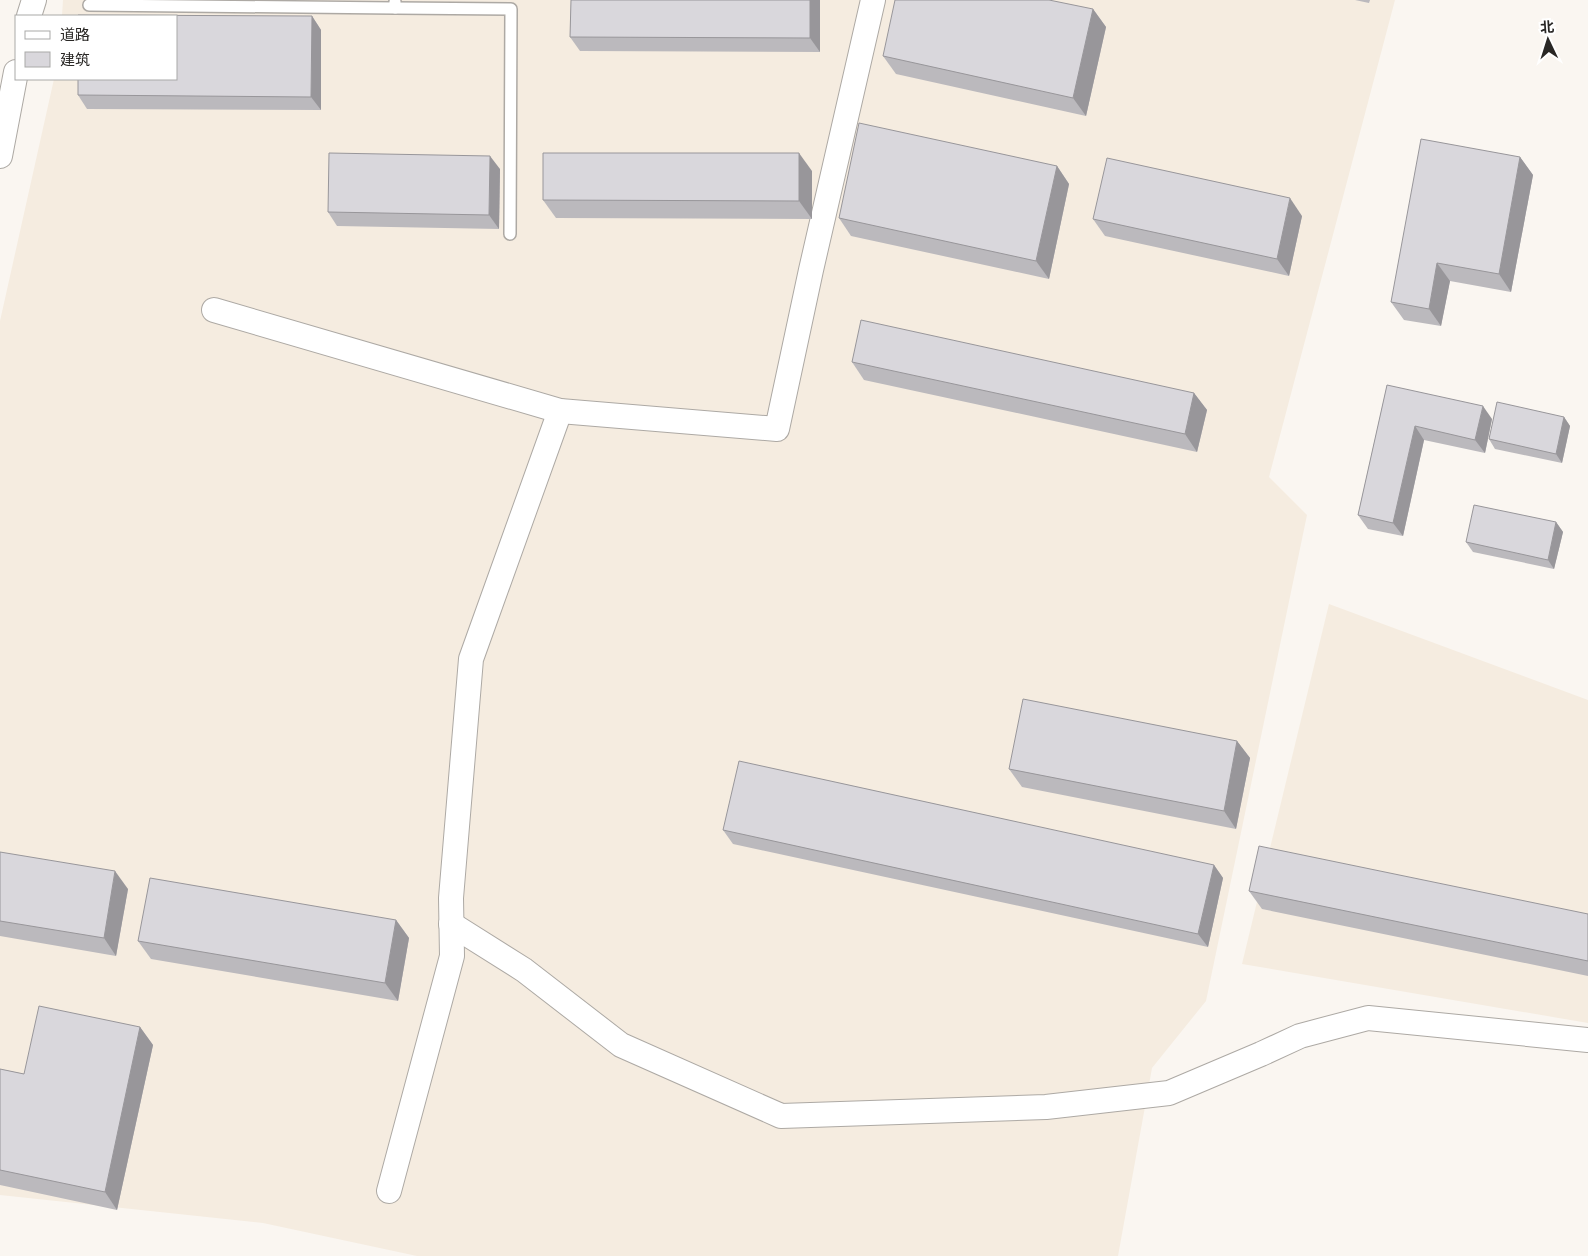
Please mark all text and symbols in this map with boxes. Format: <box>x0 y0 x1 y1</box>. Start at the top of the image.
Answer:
legend <box>15 15 178 80</box>
north arrow <box>1523 15 1573 65</box>
text: 北 <box>1539 18 1555 36</box>
text: 道路 <box>60 26 90 44</box>
text: 建筑 <box>60 51 90 69</box>

